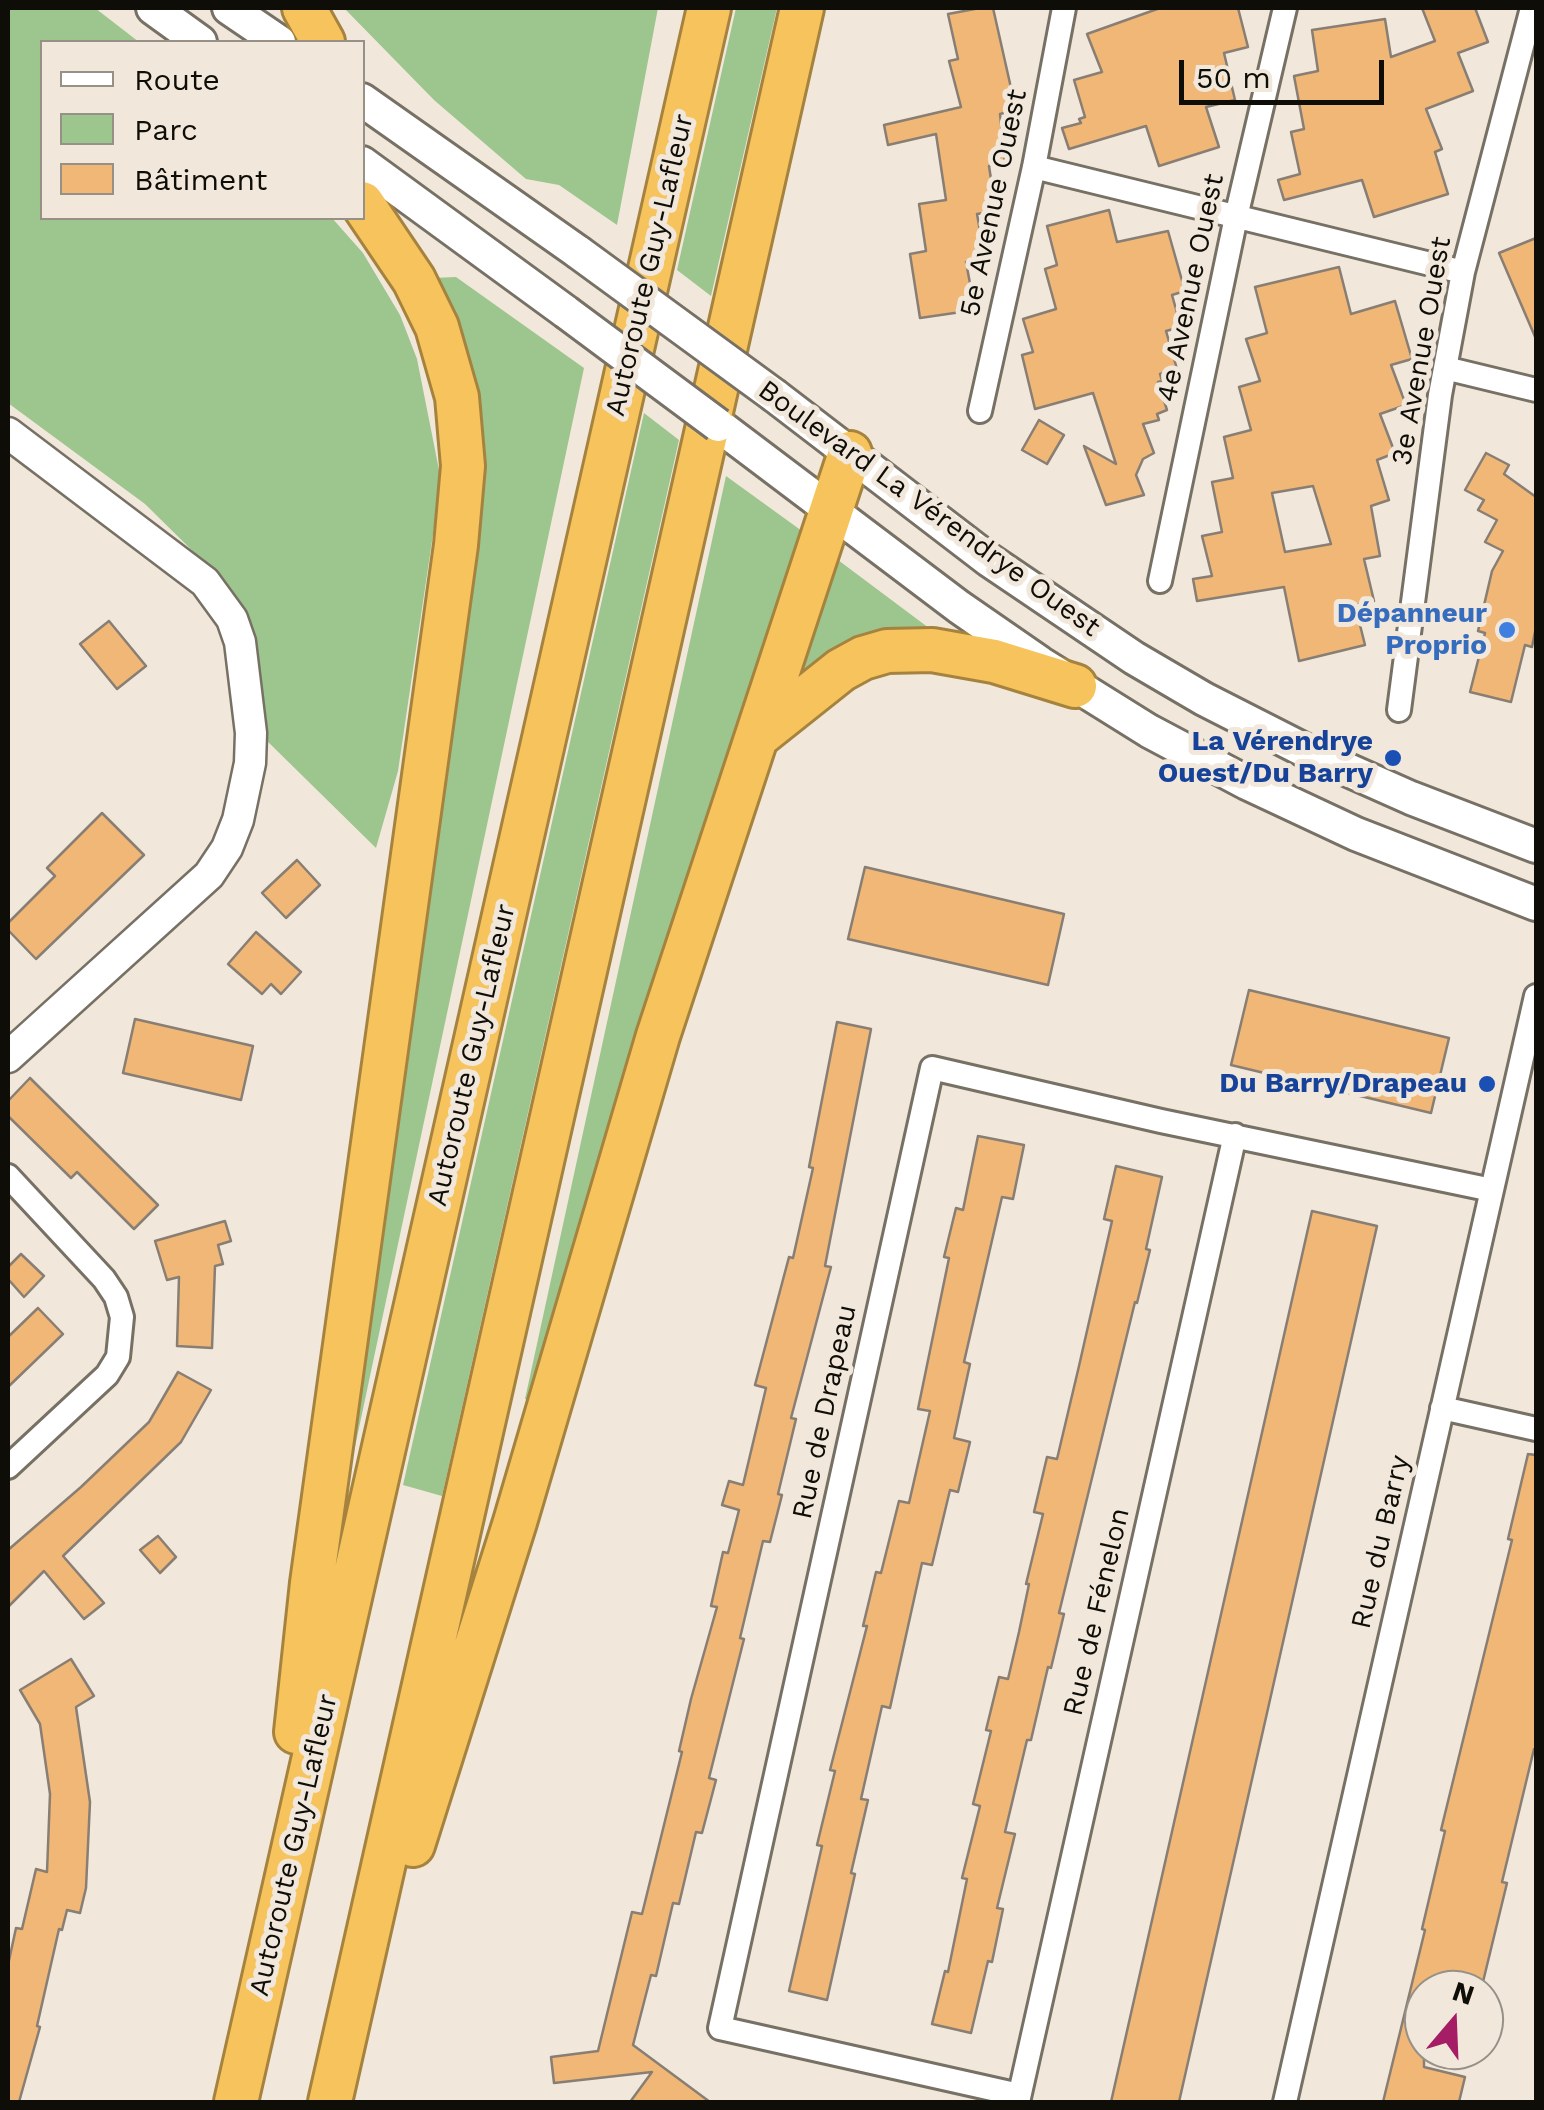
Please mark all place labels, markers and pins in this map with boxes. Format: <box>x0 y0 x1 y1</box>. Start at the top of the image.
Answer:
place label: Dépanneur Proprio <box>1337 597 1487 663</box>
marker: Dépanneur Proprio <box>1496 619 1518 641</box>
place label: La Vérendrye Ouest/Du Barry <box>1158 725 1373 791</box>
marker: La Vérendrye Ouest/Du Barry <box>1382 747 1404 769</box>
place label: Du Barry/Drapeau <box>1219 1067 1467 1101</box>
marker: Du Barry/Drapeau <box>1476 1073 1498 1095</box>

